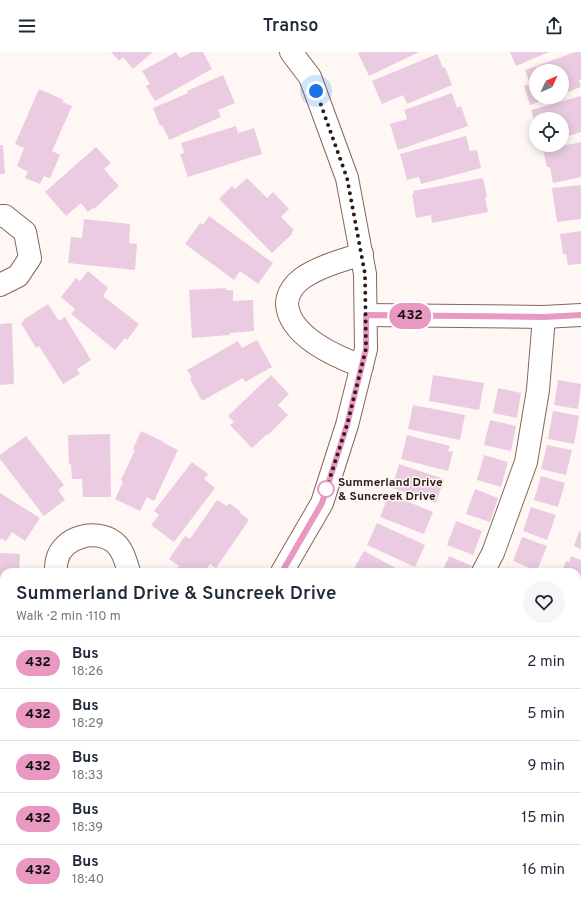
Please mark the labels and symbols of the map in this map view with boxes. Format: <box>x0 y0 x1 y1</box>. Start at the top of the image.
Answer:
north arrow <box>529 64 569 104</box>
your location <box>306 81 326 101</box>
line badge: 432 <box>387 303 433 329</box>
place label: Summerland Drive & Suncreek Drive <box>338 475 443 505</box>
marker: Summerland Drive & Suncreek Drive <box>317 480 335 498</box>

